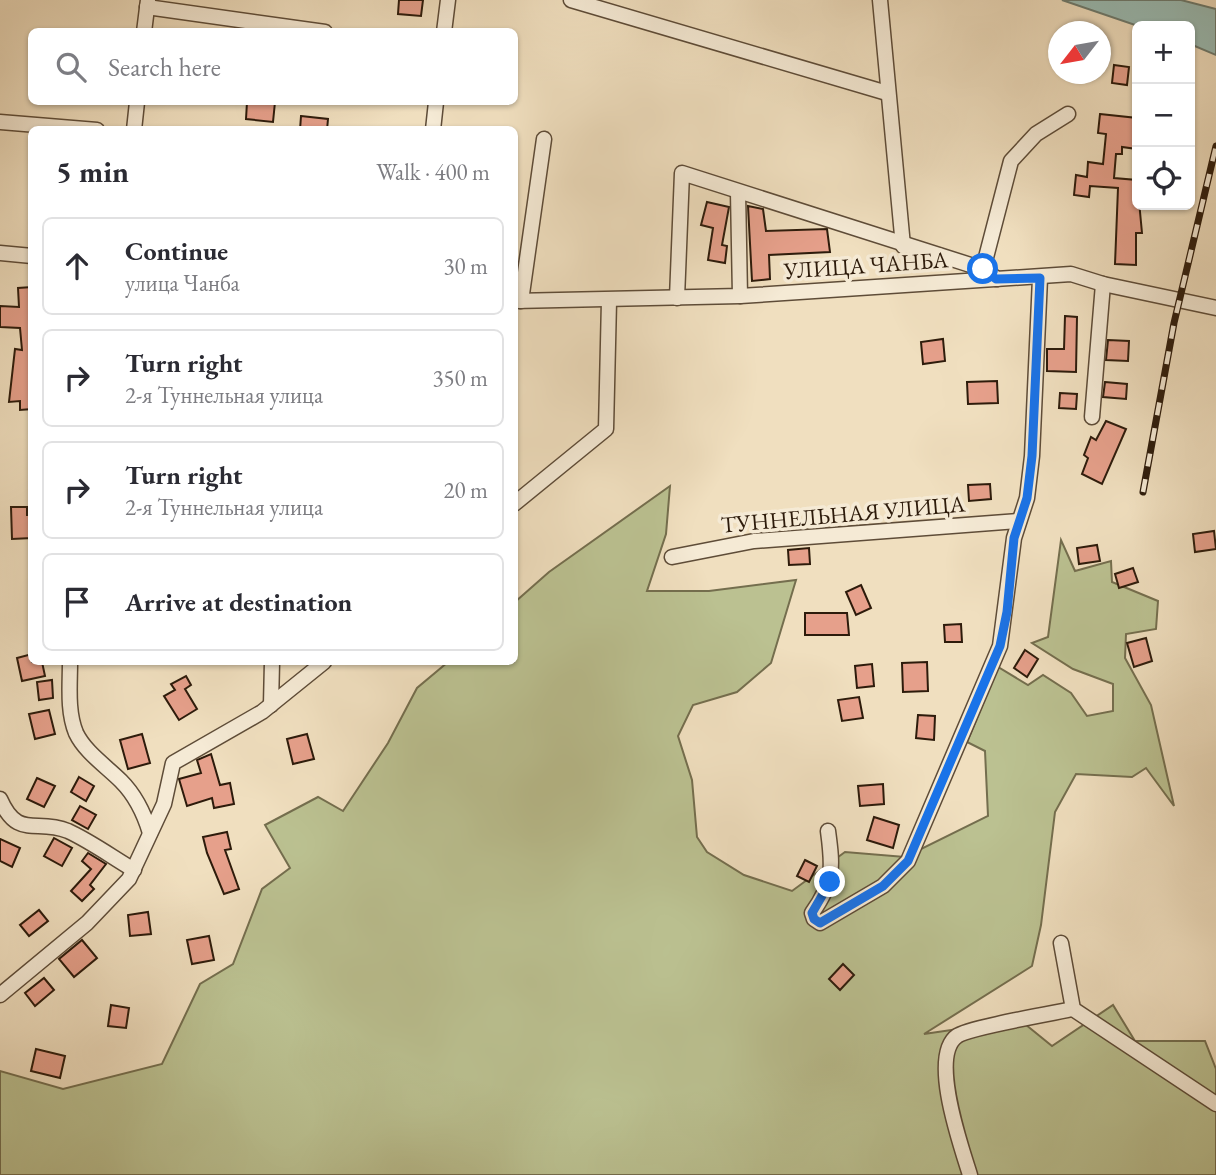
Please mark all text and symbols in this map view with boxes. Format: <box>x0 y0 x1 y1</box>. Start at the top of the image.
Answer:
north arrow <box>1048 21 1111 84</box>
map controls <box>1132 21 1195 210</box>
button: + <box>1132 21 1195 84</box>
search box <box>28 28 518 105</box>
icon: search <box>52 48 90 86</box>
text: Search here <box>108 50 221 84</box>
button: − <box>1132 84 1195 147</box>
button: locate <box>1132 147 1195 210</box>
text: 5 min <box>56 152 129 191</box>
text: Walk · 400 m <box>376 157 490 187</box>
text: Continue <box>125 234 228 268</box>
street label: УЛИЦА ЧАНБА <box>782 244 950 286</box>
icon: ahead <box>58 247 96 285</box>
text: 30 m <box>443 251 488 281</box>
route start <box>967 253 998 284</box>
text: улица Чанба <box>125 268 240 298</box>
text: Turn right <box>125 346 243 380</box>
icon: right <box>58 359 96 397</box>
text: 350 m <box>432 363 488 393</box>
text: 2-я Туннельная улица <box>125 380 323 410</box>
text: Turn right <box>125 458 243 492</box>
icon: right <box>58 471 96 509</box>
text: 20 m <box>443 475 488 505</box>
street label: ТУННЕЛЬНАЯ УЛИЦА <box>719 488 968 540</box>
text: 2-я Туннельная улица <box>125 492 323 522</box>
icon: arrive <box>58 583 96 621</box>
text: Arrive at destination <box>125 585 352 619</box>
route end <box>814 866 845 897</box>

